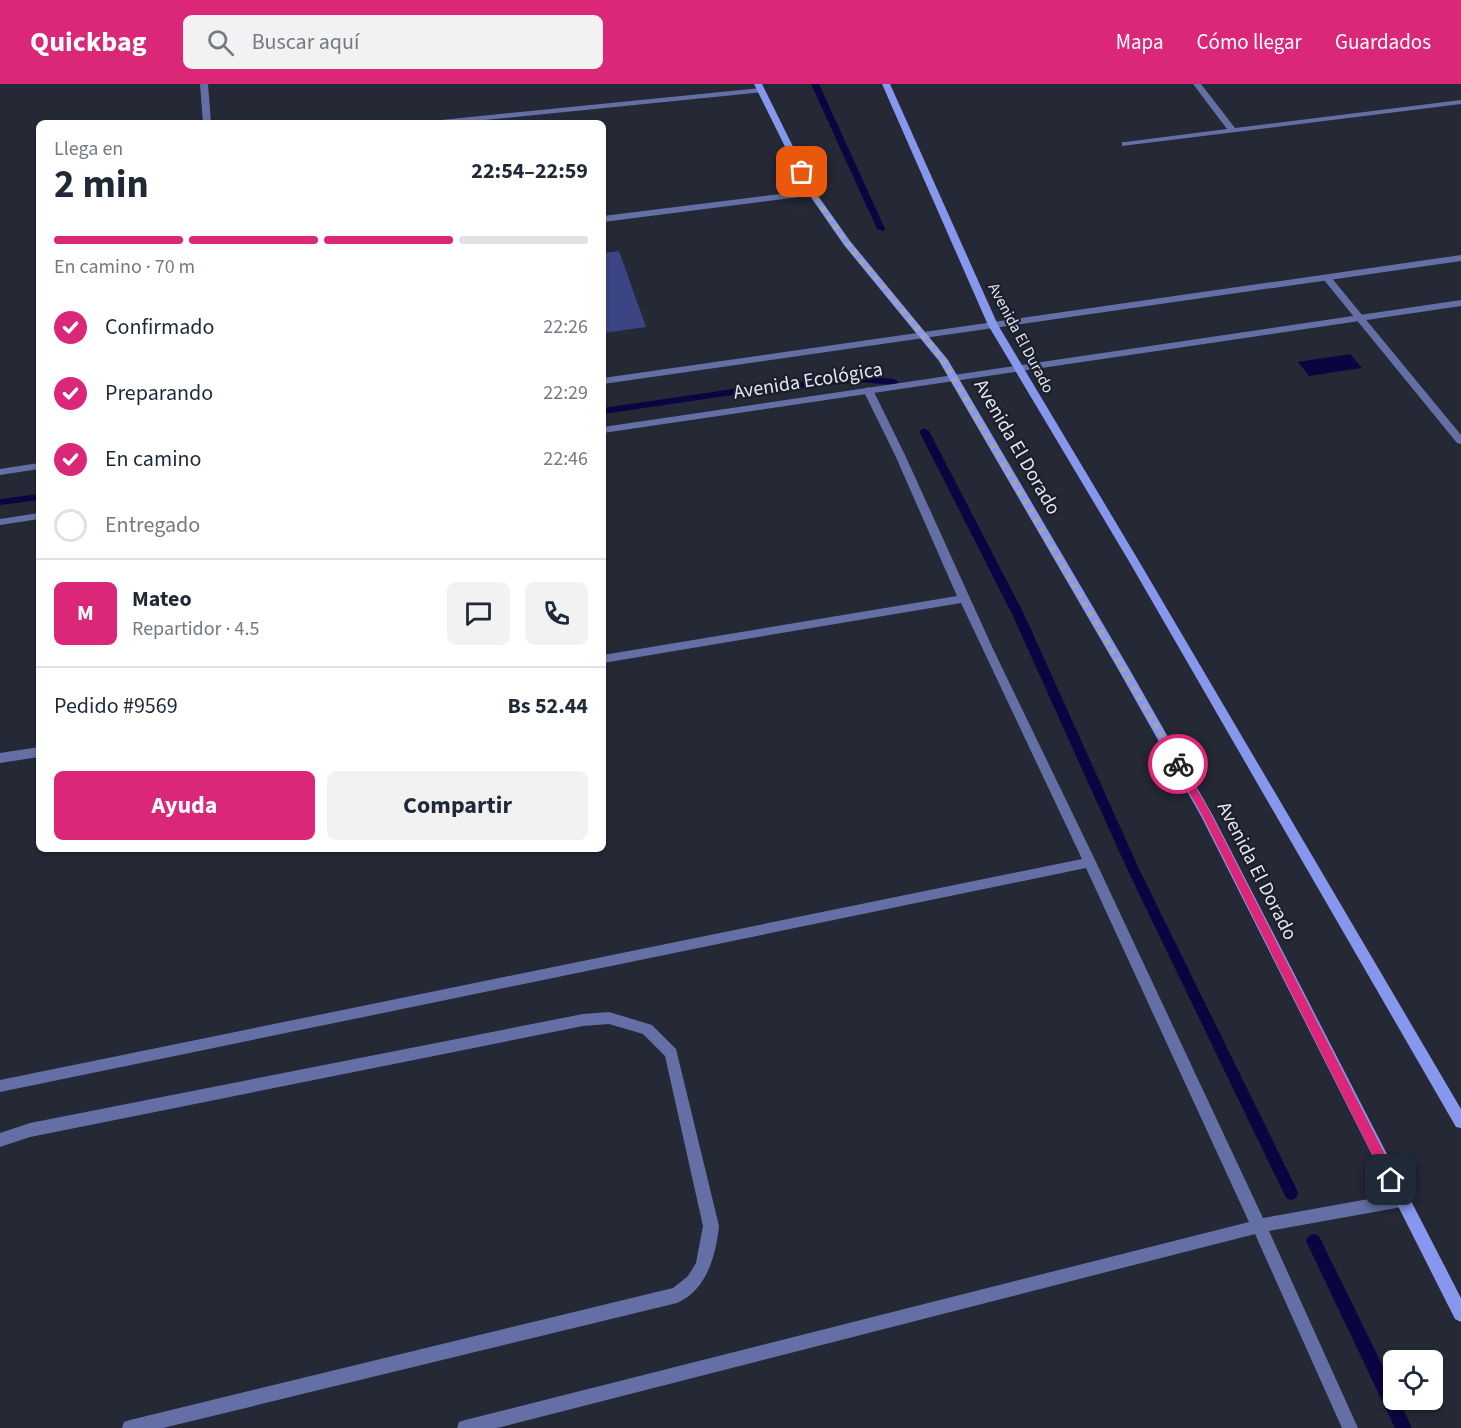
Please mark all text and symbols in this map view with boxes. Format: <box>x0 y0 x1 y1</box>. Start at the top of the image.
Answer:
search box <box>183 15 603 69</box>
text: Quickbag <box>30 22 147 62</box>
icon: search <box>204 26 237 59</box>
text: Buscar aquí <box>252 26 359 58</box>
text: Mapa <box>1116 27 1164 57</box>
text: Cómo llegar <box>1197 27 1302 57</box>
text: Guardados <box>1335 27 1431 57</box>
text: Llega en <box>54 135 123 163</box>
pin <box>776 146 827 197</box>
text: 22:54–22:59 <box>471 155 588 187</box>
icon: bag <box>785 155 818 188</box>
text: 2 min <box>54 157 149 213</box>
text: En camino · 70 m <box>54 253 195 281</box>
street label: Avenida El Durado <box>983 279 1059 397</box>
icon: check <box>54 311 87 344</box>
text: Confirmado <box>105 311 214 343</box>
text: 22:26 <box>543 313 588 341</box>
street label: Avenida Ecológica <box>731 355 885 407</box>
street label: Avenida El Dorado <box>967 374 1067 520</box>
icon: check <box>54 377 87 410</box>
text: Preparando <box>105 377 213 409</box>
text: 22:29 <box>543 379 588 407</box>
icon: check <box>54 443 87 476</box>
text: En camino <box>105 443 202 475</box>
text: 22:46 <box>543 445 588 473</box>
text: Entregado <box>105 509 200 541</box>
button: chat <box>447 582 510 645</box>
button: phone <box>525 582 588 645</box>
text: Mateo <box>132 583 192 615</box>
text: M <box>77 597 94 629</box>
text: Repartidor · 4.5 <box>132 615 259 643</box>
text: Pedido #9569 <box>54 690 178 722</box>
text: Bs 52.44 <box>507 690 588 722</box>
courier <box>1148 734 1208 794</box>
icon: bike <box>1162 748 1195 781</box>
button: Ayuda <box>54 771 315 840</box>
button: Compartir <box>327 771 588 840</box>
street label: Avenida El Dorado <box>1210 797 1304 945</box>
pin <box>1365 1154 1416 1205</box>
icon: home <box>1374 1163 1407 1196</box>
map controls <box>1383 1350 1443 1410</box>
button: locate <box>1383 1350 1443 1410</box>

